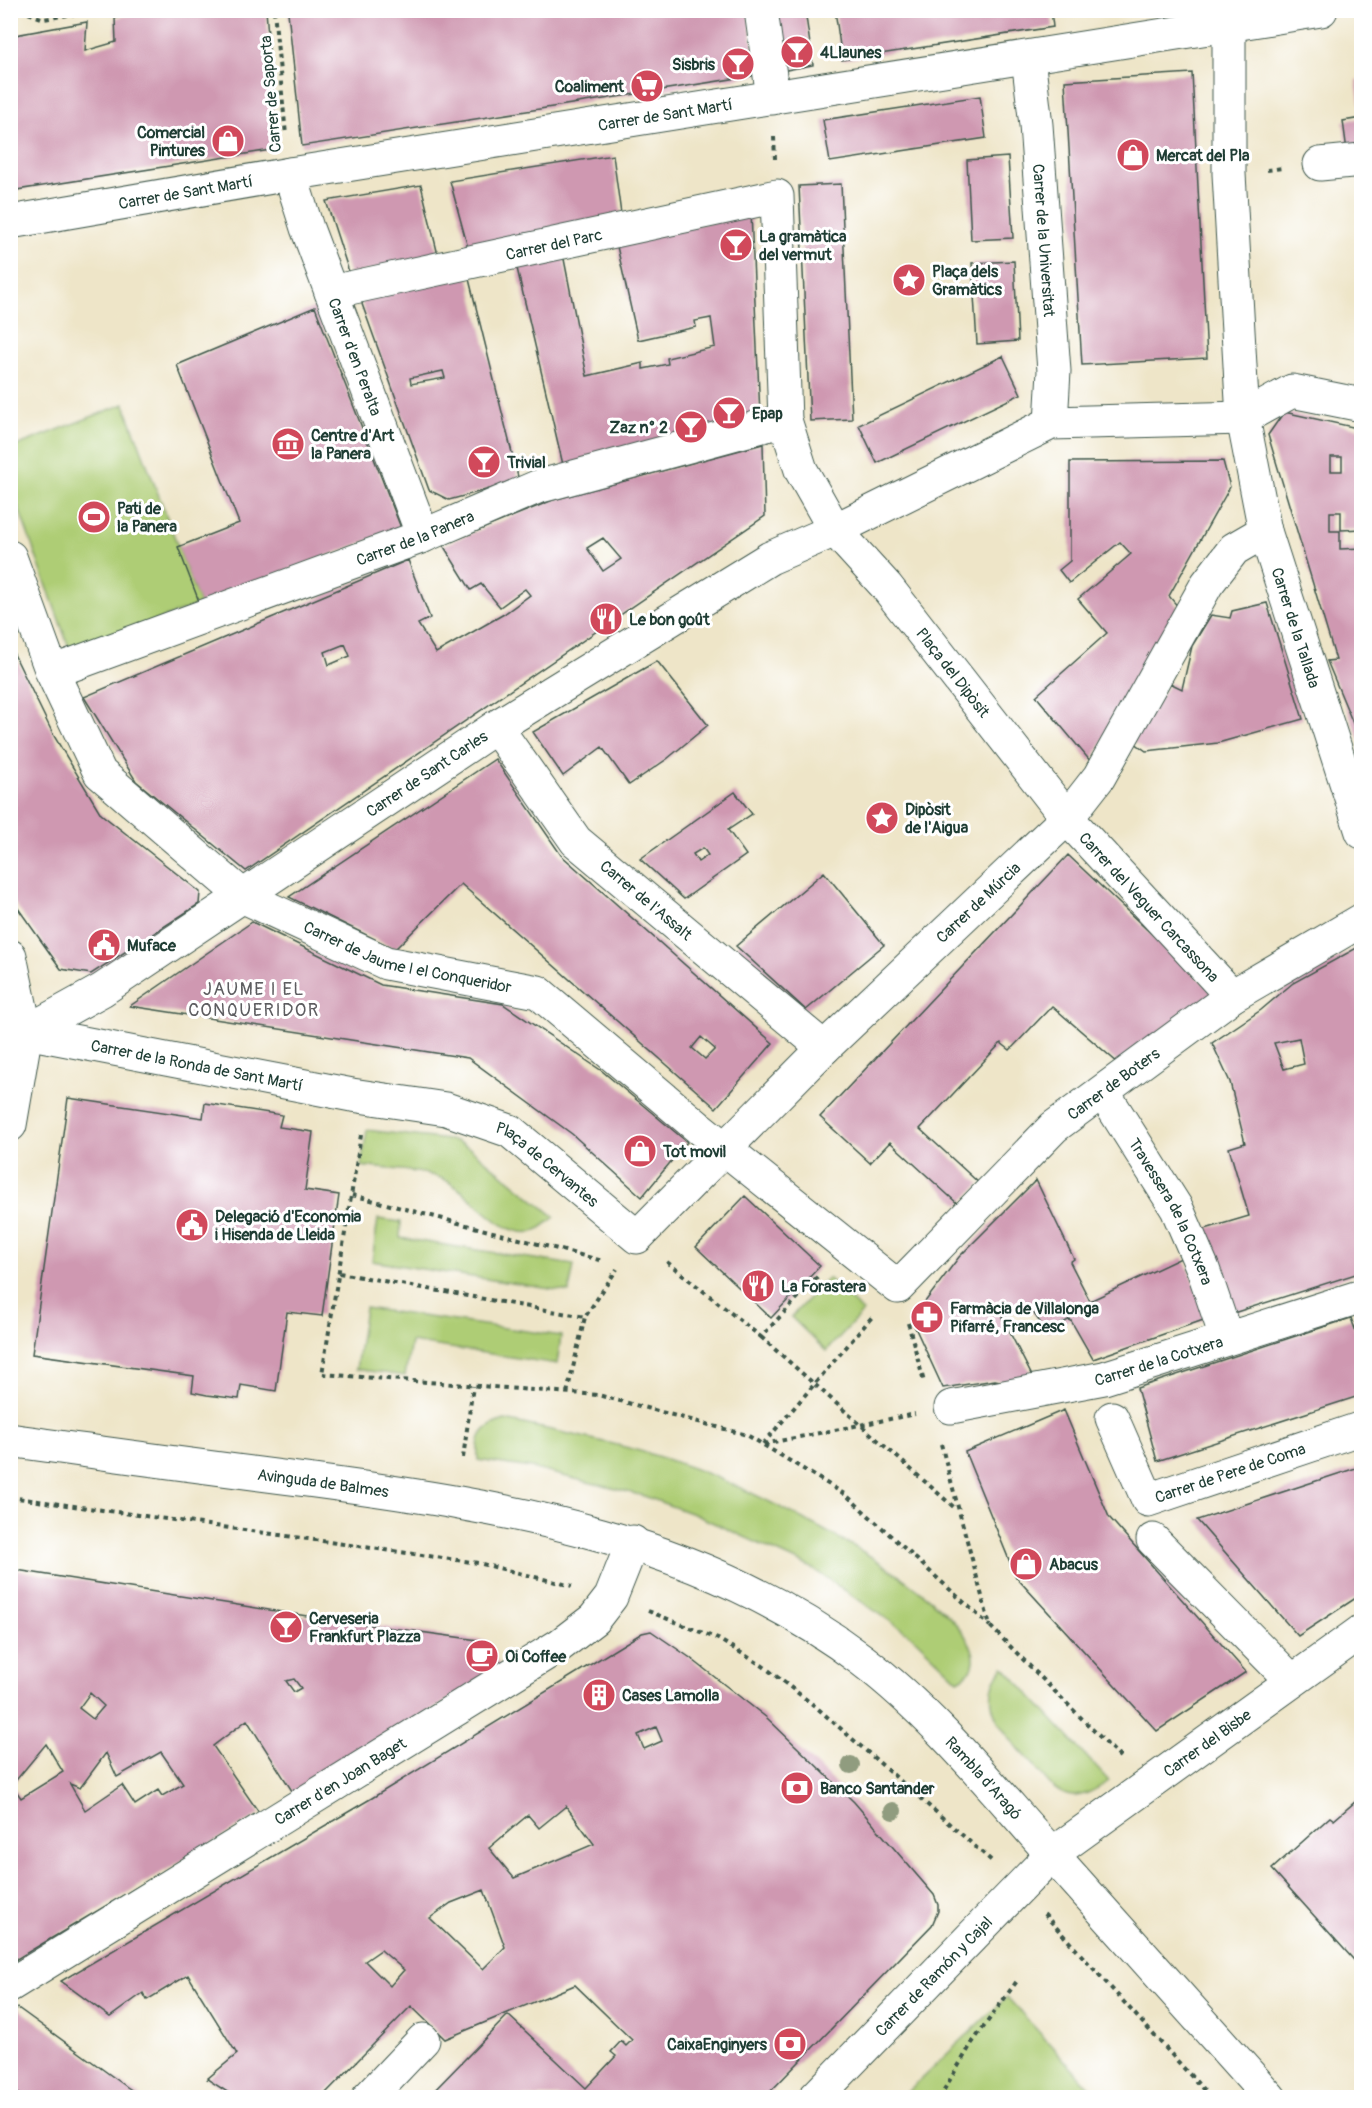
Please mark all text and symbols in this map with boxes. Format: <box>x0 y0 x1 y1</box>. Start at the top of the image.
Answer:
bar icon: 4Llaunes <box>779 34 815 70</box>
street label: Carrer de Saporta <box>256 35 286 153</box>
place label: 4Llaunes <box>820 43 882 63</box>
bar icon: Sisbris <box>720 46 756 82</box>
place label: Sisbris <box>672 55 716 75</box>
supermarket icon: Coaliment <box>629 68 665 104</box>
place label: Coaliment <box>555 77 625 97</box>
street label: Carrer de Sant Martí <box>597 95 734 136</box>
place label: Comercial Pintures <box>137 123 206 161</box>
shop icon: Comercial Pintures <box>210 123 246 159</box>
shop icon: Mercat del Pla <box>1115 137 1151 173</box>
place label: Mercat del Pla <box>1156 146 1250 166</box>
street label: Carrer de la Universitat <box>1028 163 1059 318</box>
street label: Carrer de Sant Martí <box>117 172 254 214</box>
street label: Carrer del Parc <box>504 225 604 265</box>
bar icon: La gramàtica del vermut <box>718 227 754 263</box>
place label: La gramàtica del vermut <box>759 227 847 265</box>
place icon: Plaça dels Gramàtics <box>891 262 927 298</box>
place label: Plaça dels Gramàtics <box>932 262 1003 300</box>
street label: Carrer d'en Peralta <box>323 295 386 419</box>
bar icon: Epap <box>711 395 747 431</box>
place label: Epap <box>752 404 783 424</box>
bar icon: Zaz n° 2 <box>673 409 709 445</box>
place label: Zaz n° 2 <box>609 418 668 438</box>
museum icon: Centre d'Art la Panera <box>270 426 306 462</box>
place label: Centre d'Art la Panera <box>311 426 395 464</box>
bar icon: Trivial <box>466 444 502 480</box>
place label: Trivial <box>506 453 546 473</box>
sports icon: Pati de la Panera <box>76 499 112 535</box>
place label: Pati de la Panera <box>117 499 178 537</box>
street label: Carrer de la Panera <box>354 506 477 571</box>
street label: Carrer de la Tallada <box>1266 565 1324 691</box>
restaurant icon: Le bon goût <box>588 601 624 637</box>
place label: Le bon goût <box>629 610 710 630</box>
street label: Plaça del Dipòsit <box>911 624 994 722</box>
street label: Carrer de Sant Carles <box>362 726 492 822</box>
place icon: Dipòsit de l'Aigua <box>864 800 900 836</box>
place label: Dipòsit de l'Aigua <box>905 800 969 838</box>
street label: Carrer del Veguer Carcassona <box>1074 828 1223 987</box>
street label: Carrer de l'Assalt <box>595 856 697 945</box>
street label: Carrer de Múrcia <box>932 858 1025 948</box>
street label: Carrer de Jaume I el Conqueridor <box>300 917 513 998</box>
public building icon: Muface <box>86 927 122 963</box>
place label: Muface <box>127 936 177 956</box>
district label: JAUME I EL CONQUERIDOR <box>188 978 320 1022</box>
street label: Carrer de la Ronda de Sant Martí <box>89 1036 304 1096</box>
street label: Carrer de Boters <box>1064 1044 1164 1125</box>
street label: Plaça de Cervantes <box>493 1118 602 1212</box>
shop icon: Tot movil <box>622 1133 658 1169</box>
street label: Travessera de la Cotxera <box>1124 1135 1217 1288</box>
place label: Tot movil <box>662 1142 727 1162</box>
public building icon: Delegació d'Economia i Hisenda de Lleida <box>174 1207 210 1243</box>
place label: Delegació d'Economia i Hisenda de Lleida <box>215 1207 362 1245</box>
restaurant icon: La Forastera <box>740 1268 776 1304</box>
place label: La Forastera <box>781 1277 867 1297</box>
pharmacy icon: Farmàcia de Villalonga Pifarré, Francesc <box>909 1299 945 1335</box>
place label: Farmàcia de Villalonga Pifarré, Francesc <box>950 1299 1099 1337</box>
street label: Carrer de la Cotxera <box>1093 1332 1226 1391</box>
street label: Carrer de Pere de Coma <box>1152 1439 1308 1508</box>
street label: Avinguda de Balmes <box>256 1465 390 1502</box>
shop icon: Abacus <box>1008 1546 1044 1582</box>
place label: Abacus <box>1049 1555 1099 1575</box>
bar icon: Cerveseria Frankfurt Plazza <box>268 1609 304 1645</box>
place label: Cerveseria Frankfurt Plazza <box>309 1609 421 1647</box>
cafe icon: Oi Coffee <box>464 1638 500 1674</box>
place label: Oi Coffee <box>505 1647 567 1667</box>
building icon: Cases Lamolla <box>581 1677 617 1713</box>
place label: Cases Lamolla <box>622 1686 720 1706</box>
street label: Carrer del Bisbe <box>1160 1705 1255 1782</box>
street label: Carrer d'en Joan Baget <box>271 1733 411 1830</box>
street label: Rambla d'Aragó <box>941 1733 1026 1824</box>
bank icon: Banco Santander <box>779 1770 815 1806</box>
place label: Banco Santander <box>820 1779 935 1799</box>
street label: Carrer de Ramón y Cajal <box>871 1912 997 2041</box>
bank icon: CaixaEnginyers <box>772 2026 808 2062</box>
place label: CaixaEnginyers <box>667 2035 768 2055</box>

